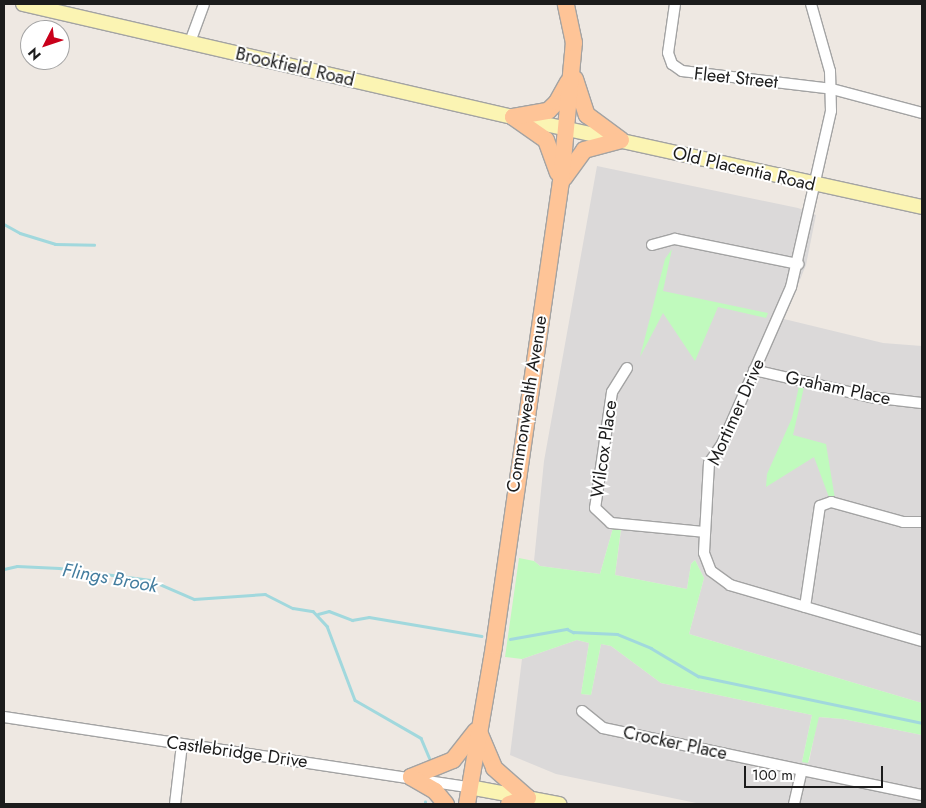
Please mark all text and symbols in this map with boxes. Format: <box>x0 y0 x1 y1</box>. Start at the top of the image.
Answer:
north arrow <box>20 20 70 70</box>
text: N <box>23 43 46 65</box>
street label: Brookfield Road <box>234 43 356 91</box>
street label: Fleet Street <box>693 63 779 93</box>
street label: Old Placentia Road <box>670 142 818 196</box>
street label: Commonwealth Avenue <box>502 314 552 494</box>
street label: Mortimer Drive <box>703 355 769 469</box>
street label: Graham Place <box>783 366 893 410</box>
street label: Wilcox Place <box>586 399 622 499</box>
water label: Flings Brook <box>61 558 159 598</box>
street label: Crocker Place <box>621 721 729 765</box>
street label: Castlebridge Drive <box>165 731 309 773</box>
scale bar <box>746 756 885 788</box>
text: 100 m <box>752 764 793 786</box>

